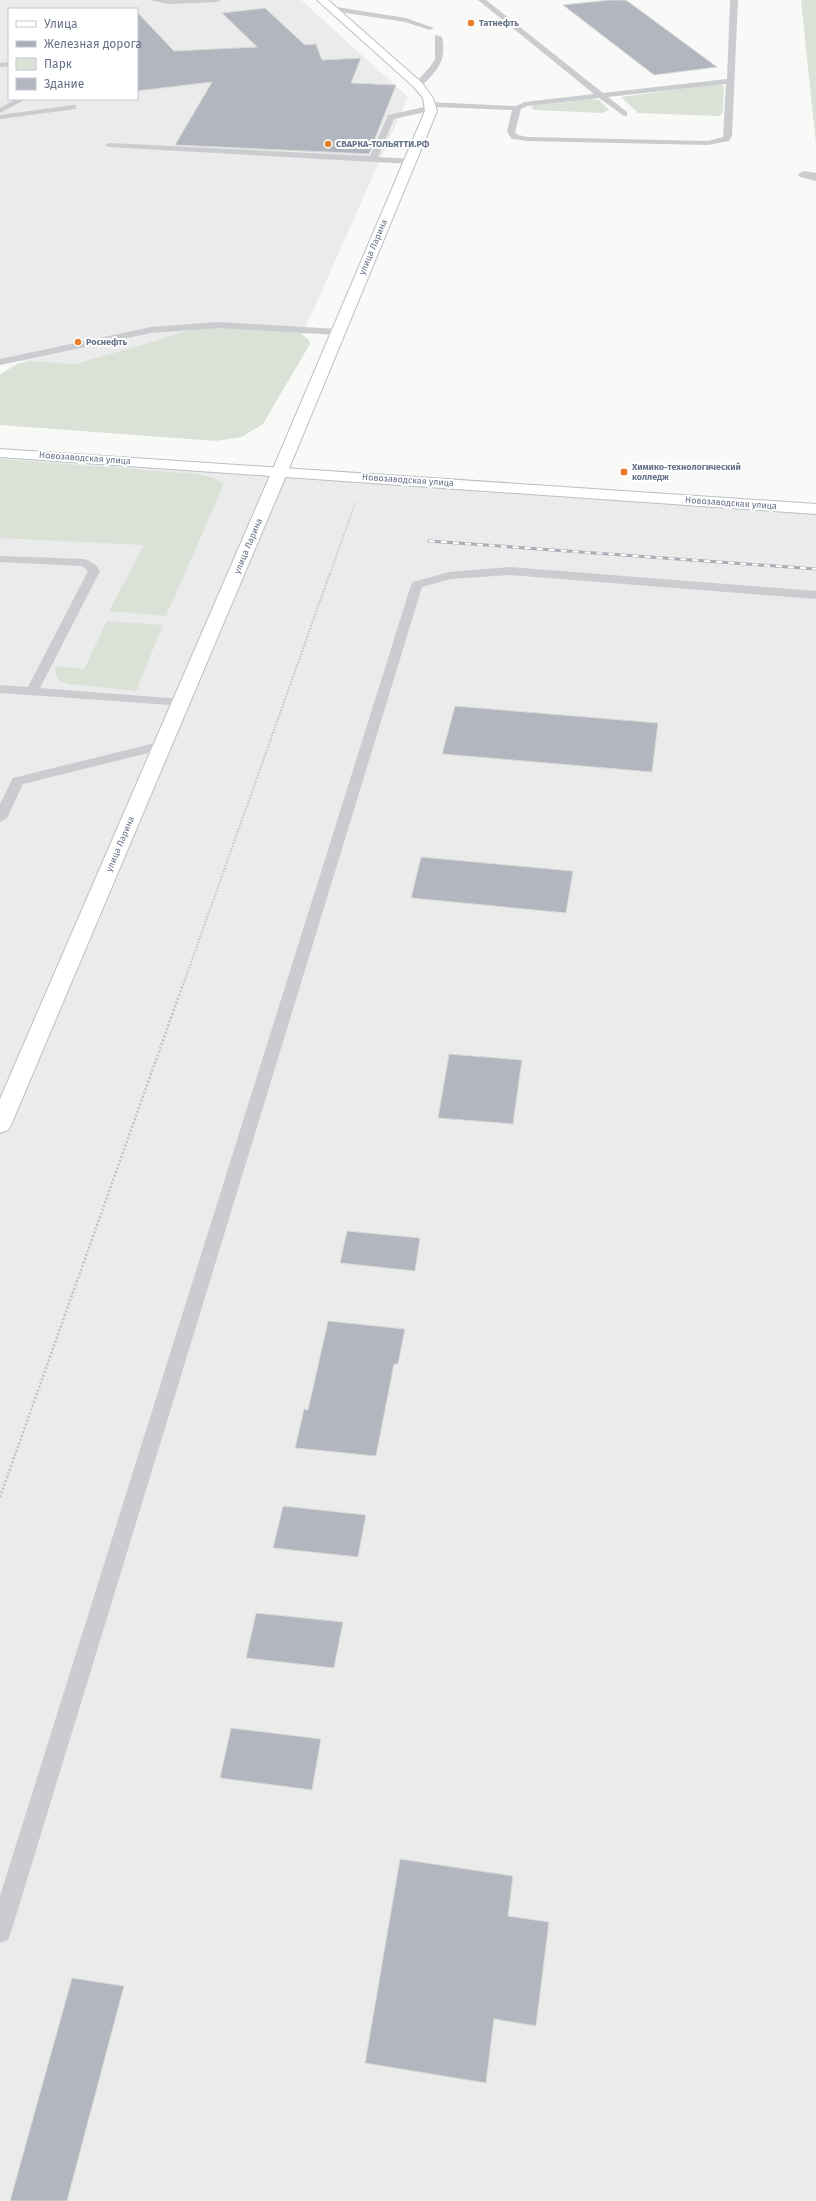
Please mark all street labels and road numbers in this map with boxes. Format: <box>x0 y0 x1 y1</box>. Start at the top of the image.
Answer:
street label: улица Ларина <box>357 218 389 276</box>
street label: Новозаводская улица <box>39 450 131 466</box>
street label: Новозаводская улица <box>362 472 454 488</box>
street label: Новозаводская улица <box>685 495 777 511</box>
street label: улица Ларина <box>232 517 264 575</box>
street label: улица Ларина <box>104 815 136 873</box>

